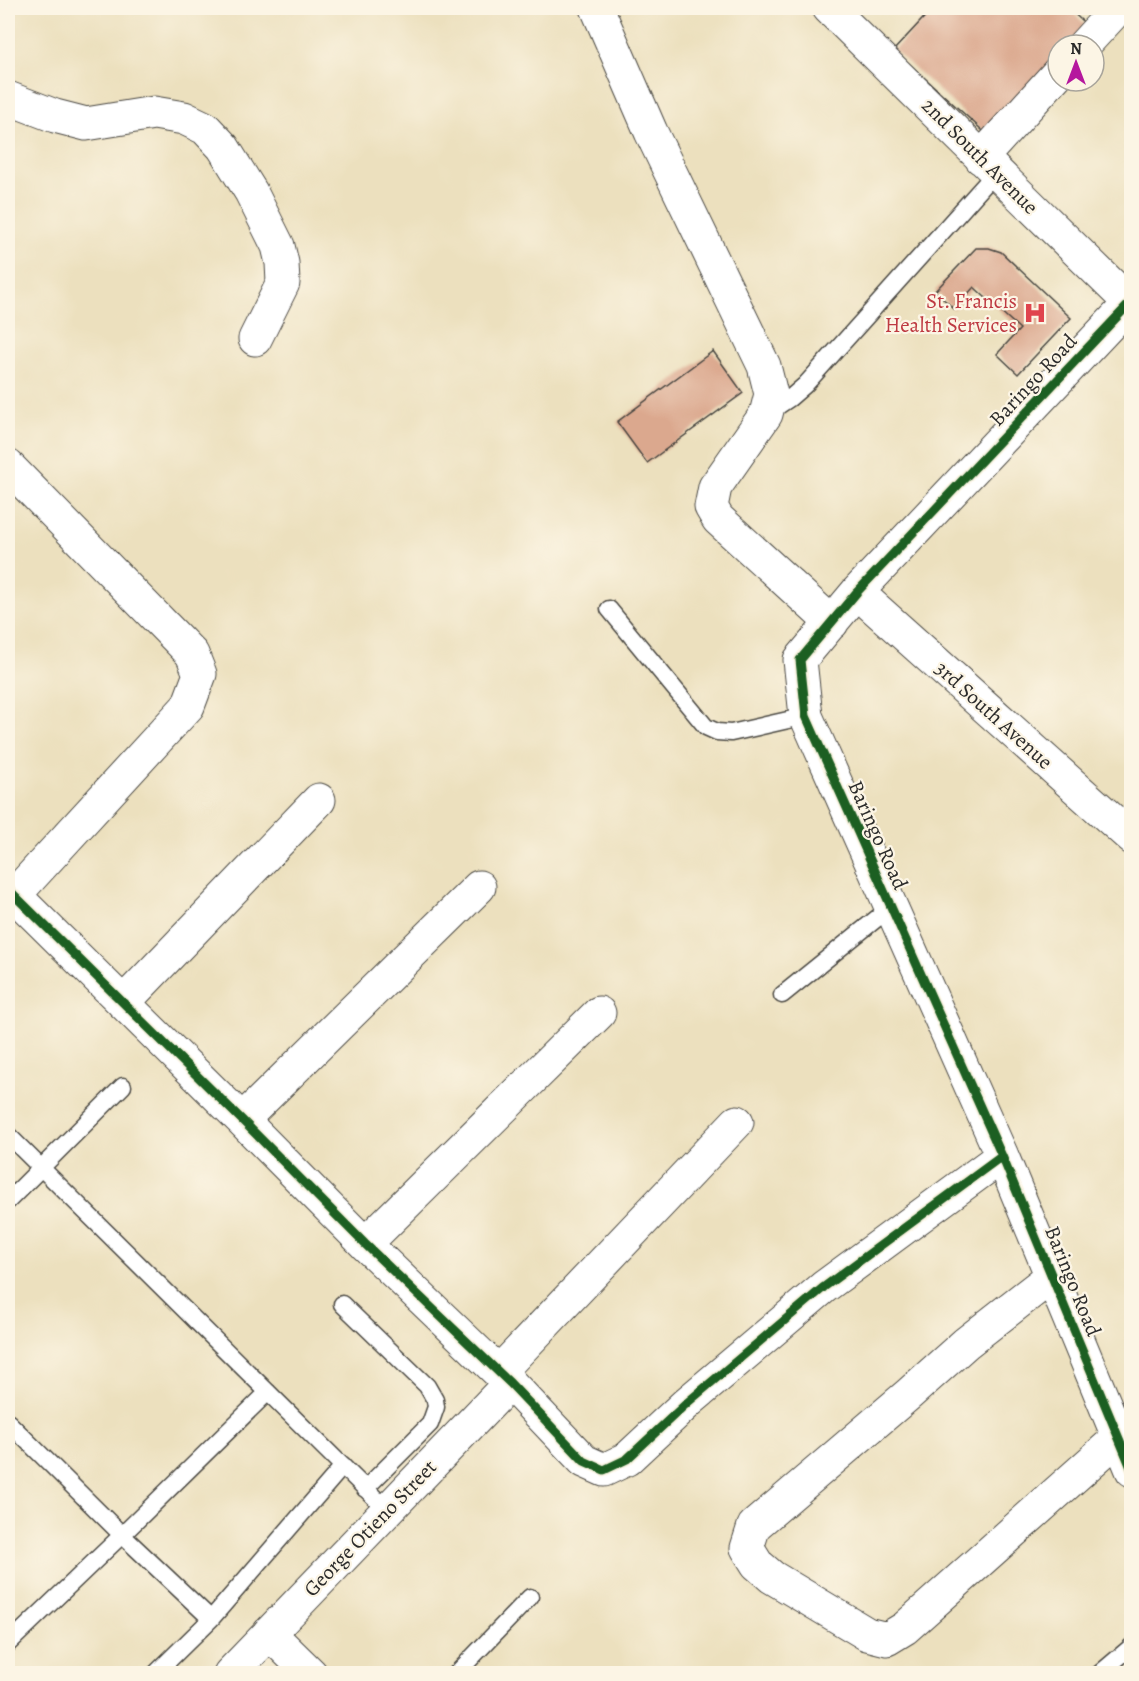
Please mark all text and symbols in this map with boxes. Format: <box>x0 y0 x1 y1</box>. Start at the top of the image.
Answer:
north arrow <box>1046 33 1106 93</box>
text: N <box>1070 38 1082 60</box>
street label: 2nd South Avenue <box>916 92 1044 220</box>
place label: St. Francis Health Services <box>885 287 1017 339</box>
hospital icon: St. Francis Health Services <box>1022 300 1048 326</box>
street label: Baringo Road <box>983 327 1084 432</box>
street label: 3rd South Avenue <box>929 655 1059 775</box>
street label: Baringo Road <box>841 776 915 895</box>
street label: Baringo Road <box>1038 1222 1108 1341</box>
street label: George Otieno Street <box>297 1453 443 1603</box>

